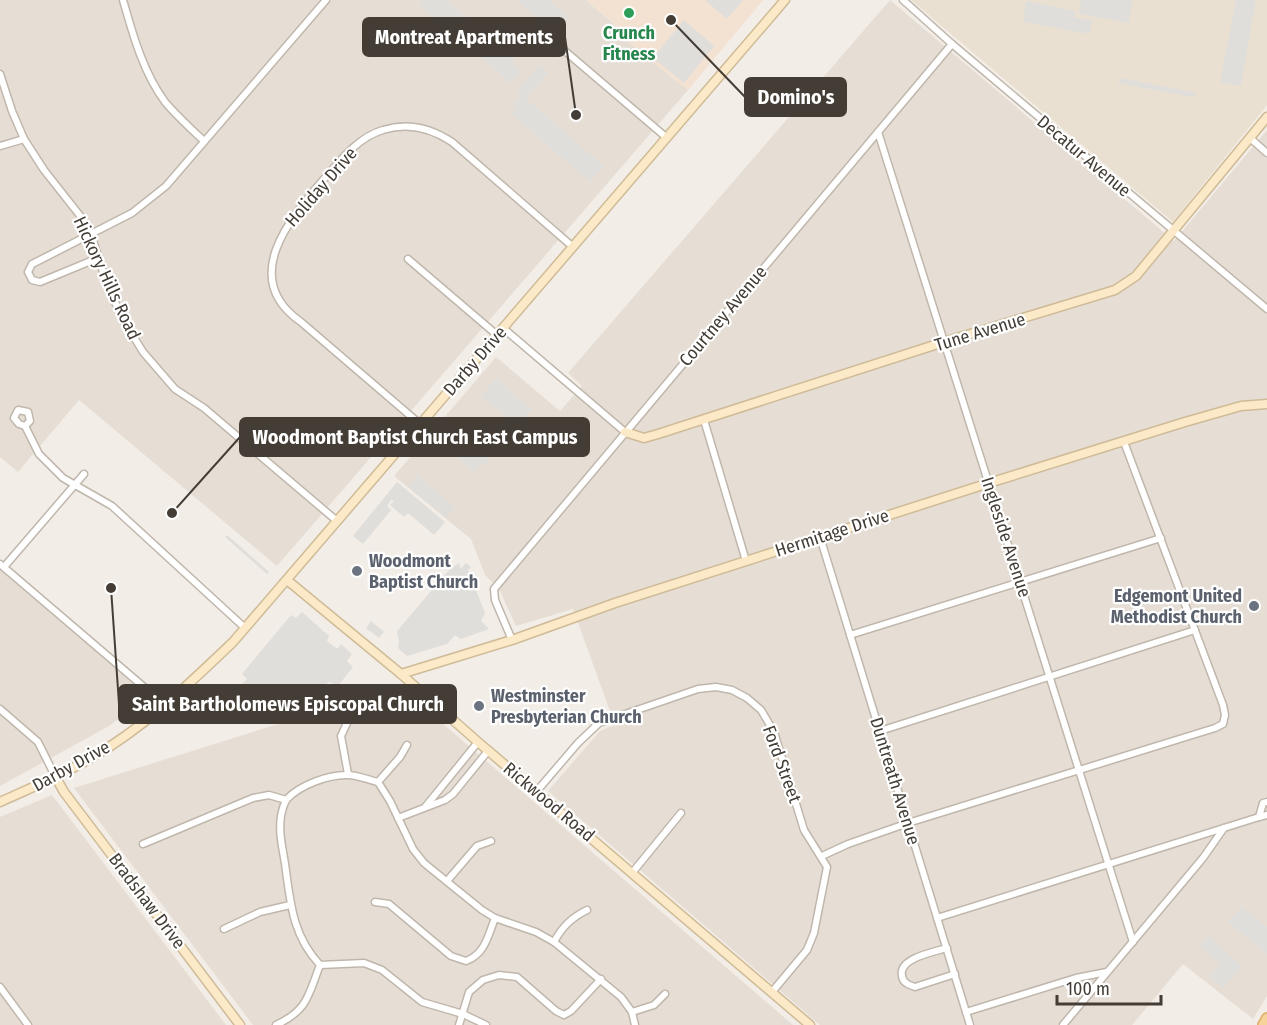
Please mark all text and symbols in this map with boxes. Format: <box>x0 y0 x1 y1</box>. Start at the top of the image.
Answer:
marker: Crunch Fitness <box>622 6 636 20</box>
callout: Montreat Apartments <box>363 18 565 56</box>
place label: Crunch Fitness <box>603 22 655 65</box>
text: Montreat Apartments <box>375 25 553 49</box>
callout: Domino's <box>745 78 846 116</box>
text: Domino's <box>757 85 835 109</box>
street label: Decatur Avenue <box>1033 110 1135 202</box>
street label: Holiday Drive <box>280 143 362 231</box>
street label: Hickory Hills Road <box>69 213 145 343</box>
street label: Courtney Avenue <box>675 261 772 371</box>
street label: Tune Avenue <box>932 308 1028 356</box>
street label: Darby Drive <box>439 322 511 400</box>
callout: Woodmont Baptist Church East Campus <box>240 418 589 456</box>
text: Woodmont Baptist Church East Campus <box>252 425 578 449</box>
street label: Ingleside Avenue <box>976 474 1036 600</box>
street label: Hermitage Drive <box>772 504 892 562</box>
place label: Woodmont Baptist Church <box>369 550 478 593</box>
marker: Woodmont Baptist Church <box>350 564 364 578</box>
place label: Edgemont United Methodist Church <box>1111 585 1242 628</box>
marker: Edgemont United Methodist Church <box>1247 599 1261 613</box>
callout: Saint Bartholomews Episcopal Church <box>119 685 456 723</box>
place label: Westminster Presbyterian Church <box>491 685 642 728</box>
text: Saint Bartholomews Episcopal Church <box>132 692 444 716</box>
marker: Westminster Presbyterian Church <box>472 699 486 713</box>
street label: Duntreath Avenue <box>865 715 925 848</box>
street label: Ford Street <box>758 722 806 806</box>
street label: Darby Drive <box>28 736 114 796</box>
street label: Rickwood Road <box>499 757 599 847</box>
street label: Bradshaw Drive <box>104 849 190 953</box>
scale bar <box>1057 968 1160 1006</box>
text: 100 m <box>1066 978 1110 1000</box>

